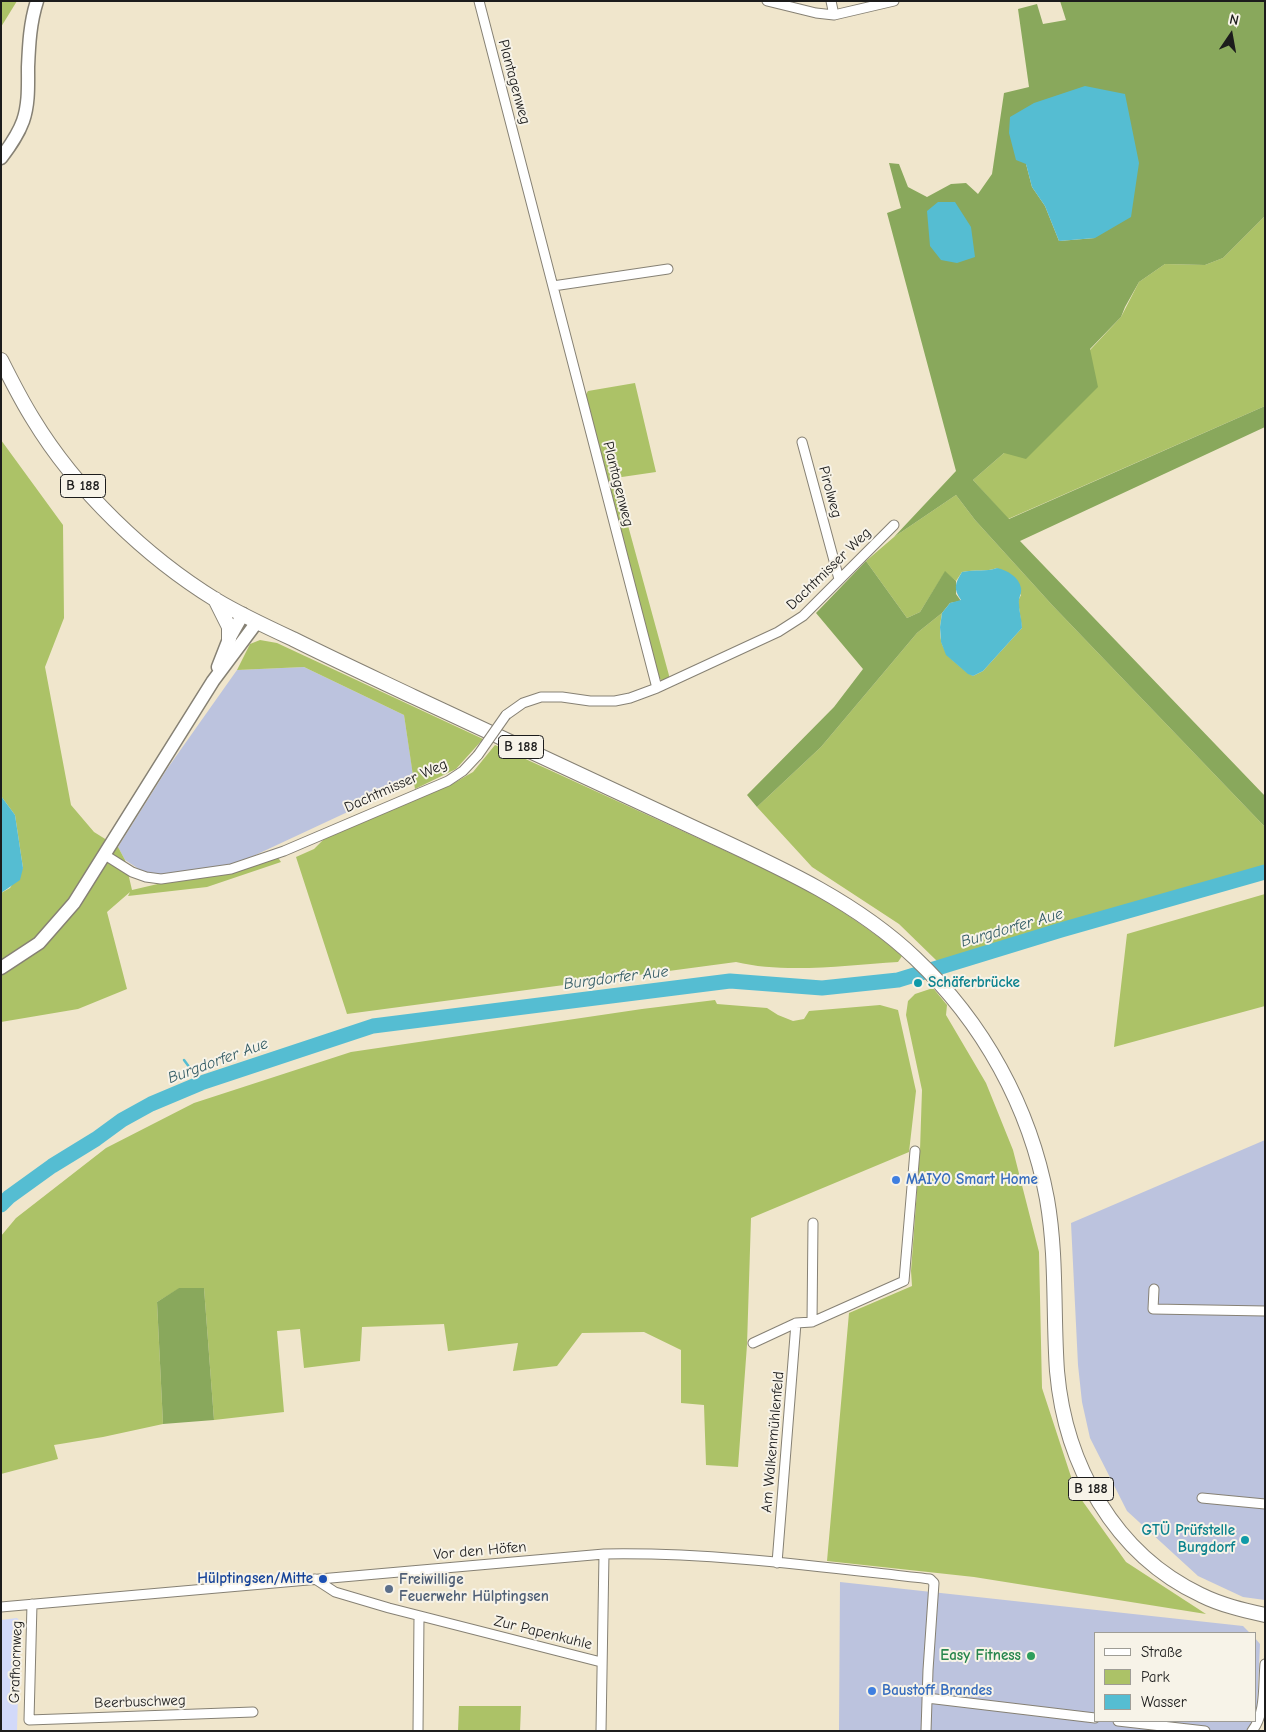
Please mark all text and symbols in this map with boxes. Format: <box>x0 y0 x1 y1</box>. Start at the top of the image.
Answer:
north arrow <box>1206 10 1256 60</box>
text: N <box>1228 11 1240 29</box>
street label: Plantagenweg <box>494 38 534 126</box>
street label: Plantagenweg <box>599 439 637 529</box>
street label: Pirolweg <box>814 464 846 520</box>
road number: B 188 <box>61 474 106 498</box>
street label: Dachtmisser Weg <box>783 524 875 614</box>
road number: B 188 <box>498 736 544 759</box>
street label: Dachtmisser Weg <box>342 755 450 817</box>
water label: Burgdorfer Aue <box>959 904 1065 952</box>
water label: Burgdorfer Aue <box>562 962 670 994</box>
place label: Schäferbrücke <box>928 974 1020 992</box>
marker: Schäferbrücke <box>912 977 924 989</box>
water label: Burgdorfer Aue <box>165 1034 271 1088</box>
place label: MAIYO Smart Home <box>906 1171 1038 1189</box>
marker: MAIYO Smart Home <box>890 1174 902 1186</box>
street label: Am Walkenmühlenfeld <box>758 1371 788 1513</box>
road number: B 188 <box>1068 1478 1114 1500</box>
place label: GTÜ Prüfstelle Burgdorf <box>1142 1522 1235 1557</box>
marker: GTÜ Prüfstelle Burgdorf <box>1239 1534 1251 1546</box>
street label: Vor den Höfen <box>433 1538 527 1564</box>
place label: Hülptingsen/Mitte <box>197 1570 313 1588</box>
place label: Freiwillige Feuerwehr Hülptingsen <box>399 1571 549 1606</box>
marker: Hülptingsen/Mitte <box>317 1573 329 1585</box>
marker: Freiwillige Feuerwehr Hülptingsen <box>383 1583 395 1595</box>
street label: Zur Papenkuhle <box>492 1612 594 1654</box>
street label: Grafhornweg <box>6 1620 26 1704</box>
legend <box>1094 1632 1256 1722</box>
text: Straße <box>1141 1643 1182 1661</box>
place label: Easy Fitness <box>940 1647 1021 1665</box>
marker: Easy Fitness <box>1025 1650 1037 1662</box>
text: Park <box>1141 1668 1170 1686</box>
place label: Baustoff Brandes <box>882 1682 992 1700</box>
marker: Baustoff Brandes <box>866 1685 878 1697</box>
street label: Beerbuschweg <box>94 1691 186 1713</box>
text: Wasser <box>1141 1693 1187 1711</box>

